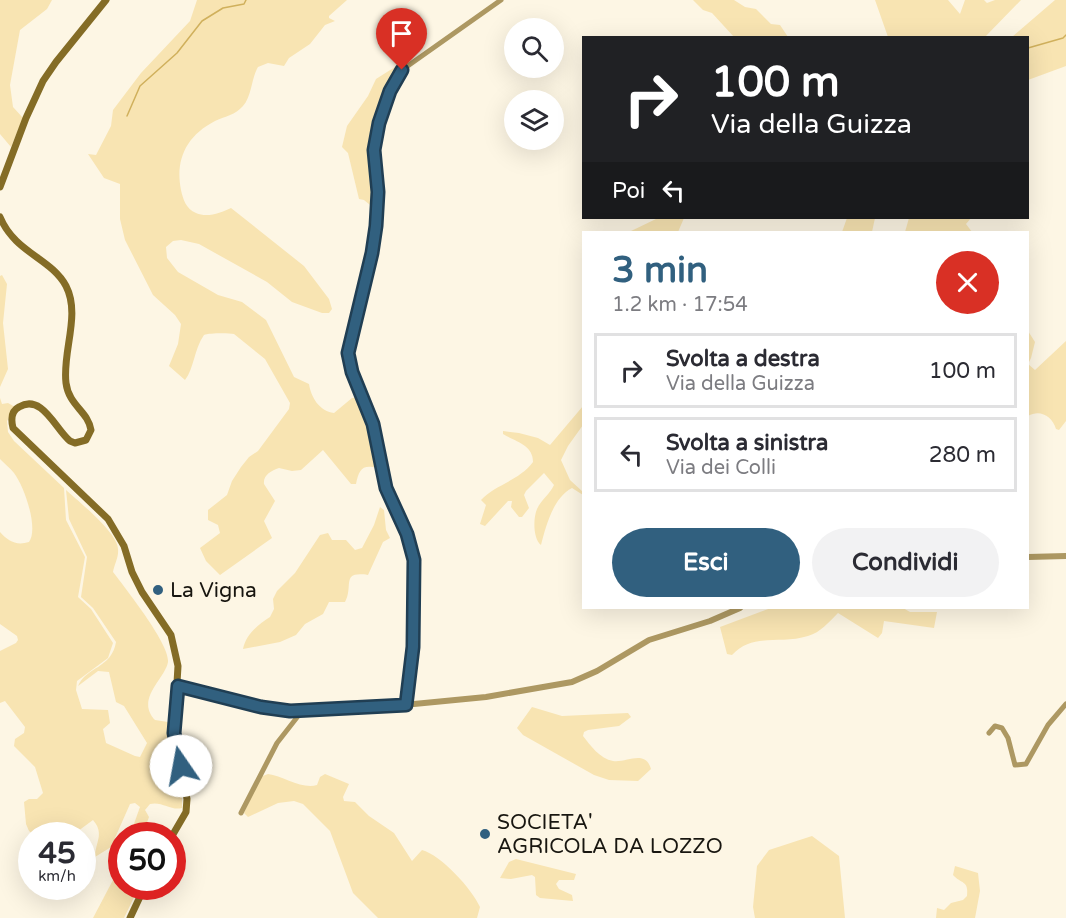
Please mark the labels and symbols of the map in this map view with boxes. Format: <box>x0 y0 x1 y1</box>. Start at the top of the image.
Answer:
pin <box>376 8 427 70</box>
place label: La Vigna <box>170 578 257 603</box>
marker: La Vigna <box>151 583 165 597</box>
position arrow <box>149 734 213 798</box>
place label: SOCIETA' AGRICOLA DA LOZZO <box>497 810 723 859</box>
speed limit sign: 50 <box>108 822 186 900</box>
marker: SOCIETA' AGRICOLA DA LOZZO <box>478 827 492 841</box>

